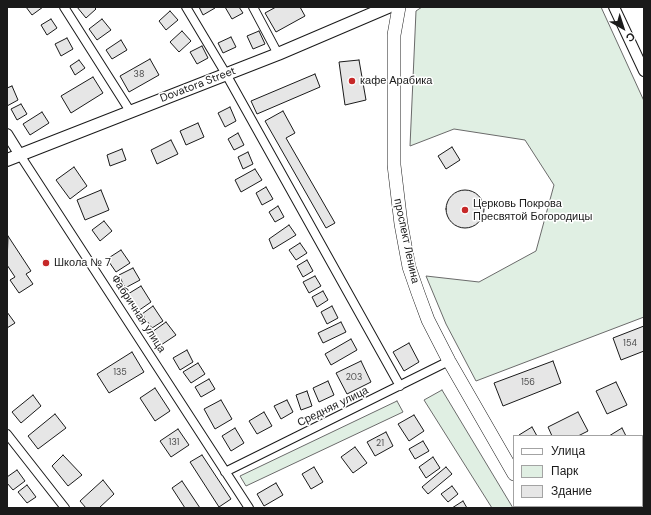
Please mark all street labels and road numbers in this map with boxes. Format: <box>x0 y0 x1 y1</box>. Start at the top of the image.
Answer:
street label: Dovatora Street <box>158 65 238 105</box>
street label: проспект Ленина <box>391 197 421 285</box>
street label: Фабричная улица <box>108 273 168 355</box>
street label: Средняя улица <box>295 384 371 430</box>

